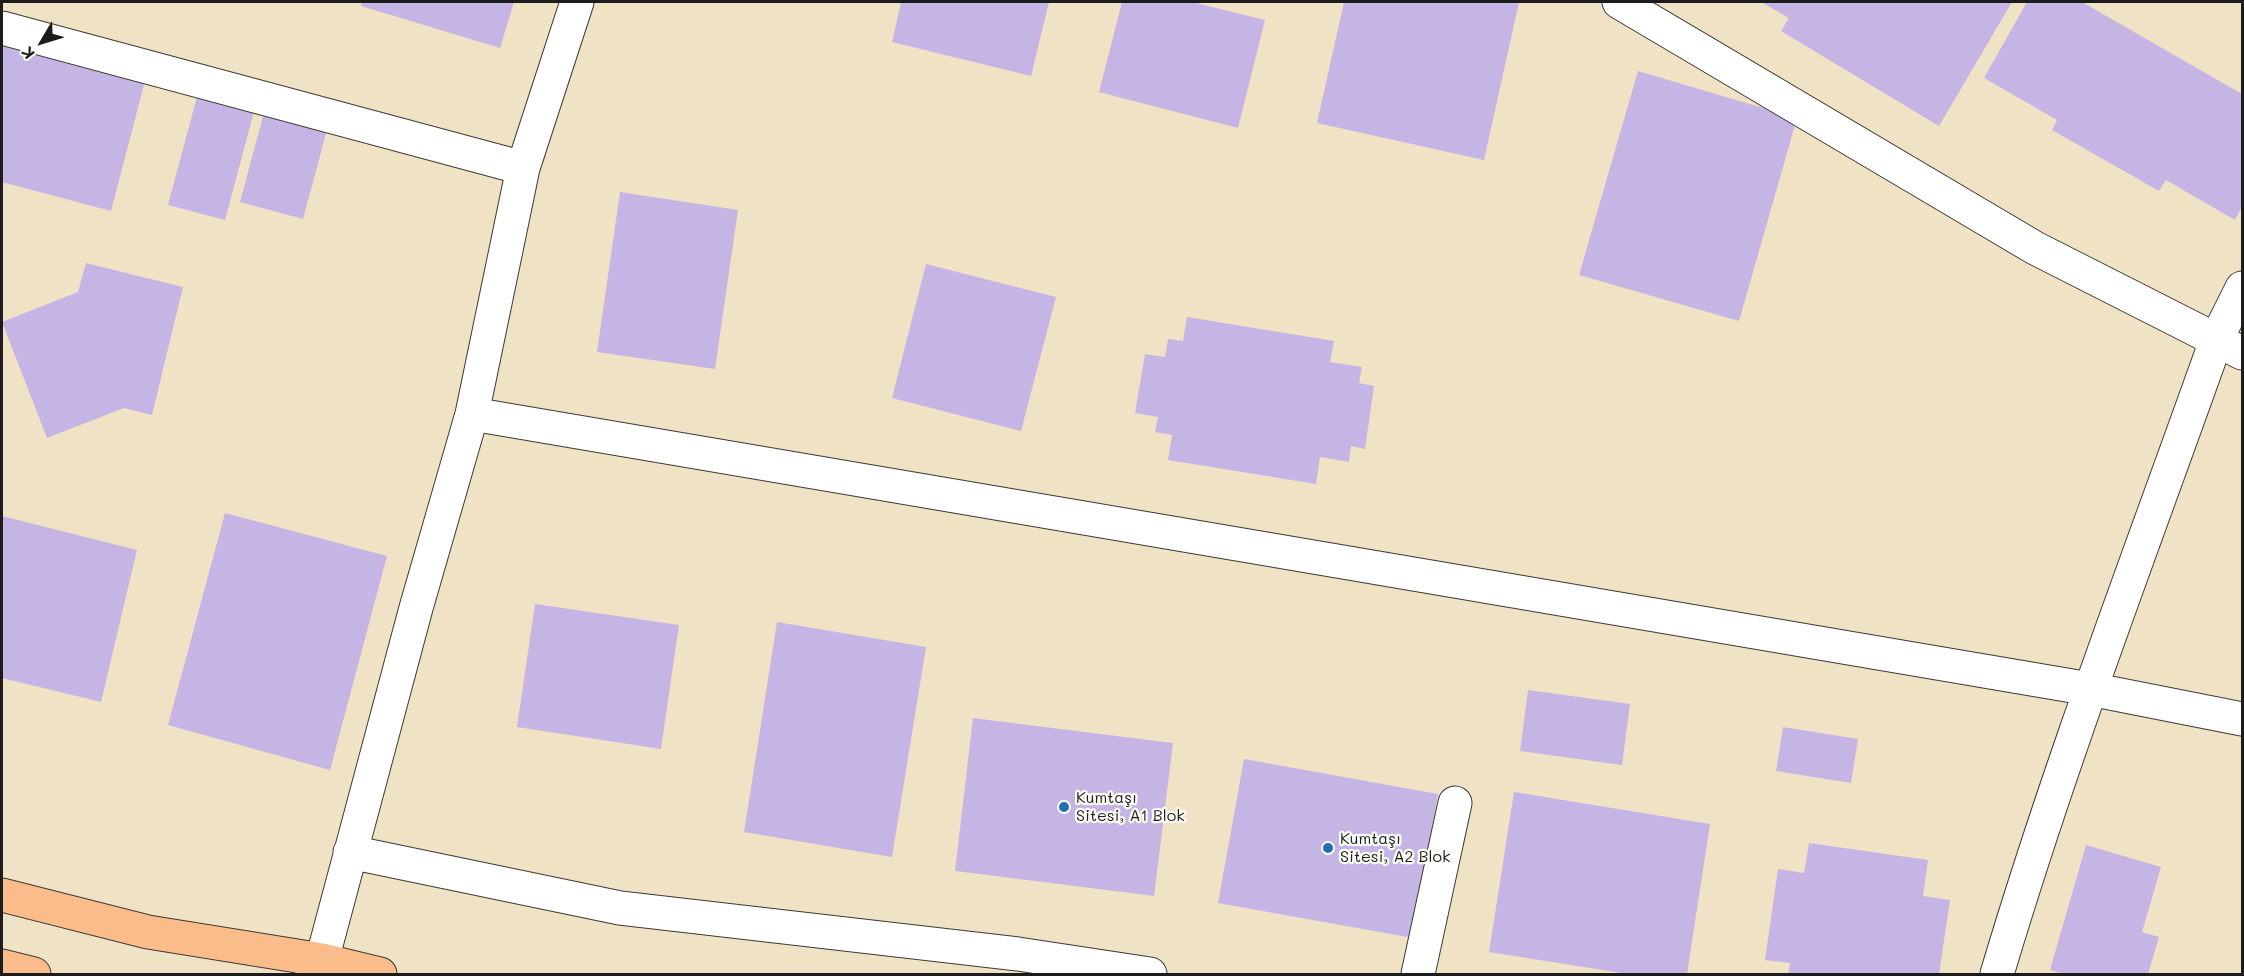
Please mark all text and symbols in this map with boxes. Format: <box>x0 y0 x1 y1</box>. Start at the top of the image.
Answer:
north arrow <box>12 12 72 72</box>
text: K <box>16 43 39 64</box>
place label: Kumtaşı Sitesi, A1 Blok <box>1076 788 1185 826</box>
marker: Kumtaşı Sitesi, A1 Blok <box>1057 800 1071 814</box>
place label: Kumtaşı Sitesi, A2 Blok <box>1340 829 1450 867</box>
marker: Kumtaşı Sitesi, A2 Blok <box>1321 841 1335 855</box>

